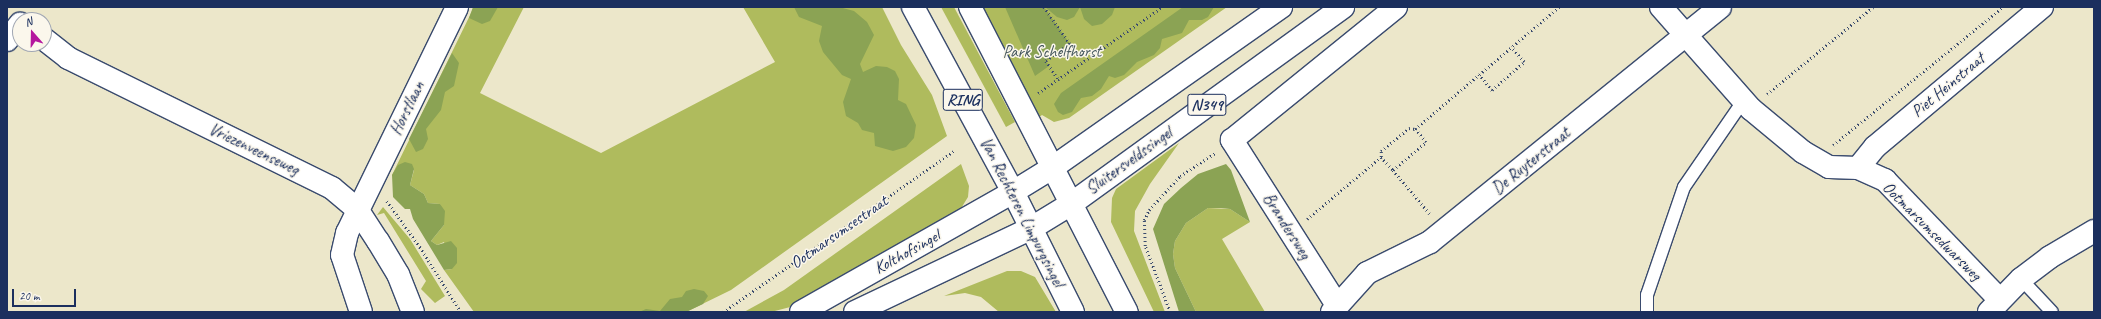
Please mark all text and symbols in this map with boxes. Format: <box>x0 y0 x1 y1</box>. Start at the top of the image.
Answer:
north arrow <box>12 12 52 52</box>
text: N <box>23 14 34 29</box>
park label: Park Schelfhorst <box>1003 42 1101 62</box>
street label: Piet Heinstraat <box>1907 48 1989 122</box>
street label: Horstlaan <box>385 78 429 138</box>
road number: RING <box>942 86 984 114</box>
road number: N349 <box>1187 91 1227 119</box>
street label: Vriezenveenseweg <box>206 118 302 180</box>
street label: Sluitersveldssingel <box>1082 123 1176 199</box>
street label: De Ruyterstraat <box>1488 123 1574 199</box>
street label: Van Rechteren Limpurgsingel <box>975 134 1069 290</box>
street label: Ootmarsumsedwarsweg <box>1878 177 1986 285</box>
street label: Brandersweg <box>1259 189 1315 263</box>
street label: Ootmarsumsestraat <box>786 191 892 273</box>
street label: Kolthofsingel <box>871 226 943 278</box>
scale bar <box>14 281 78 307</box>
text: 20 m <box>19 288 39 304</box>

